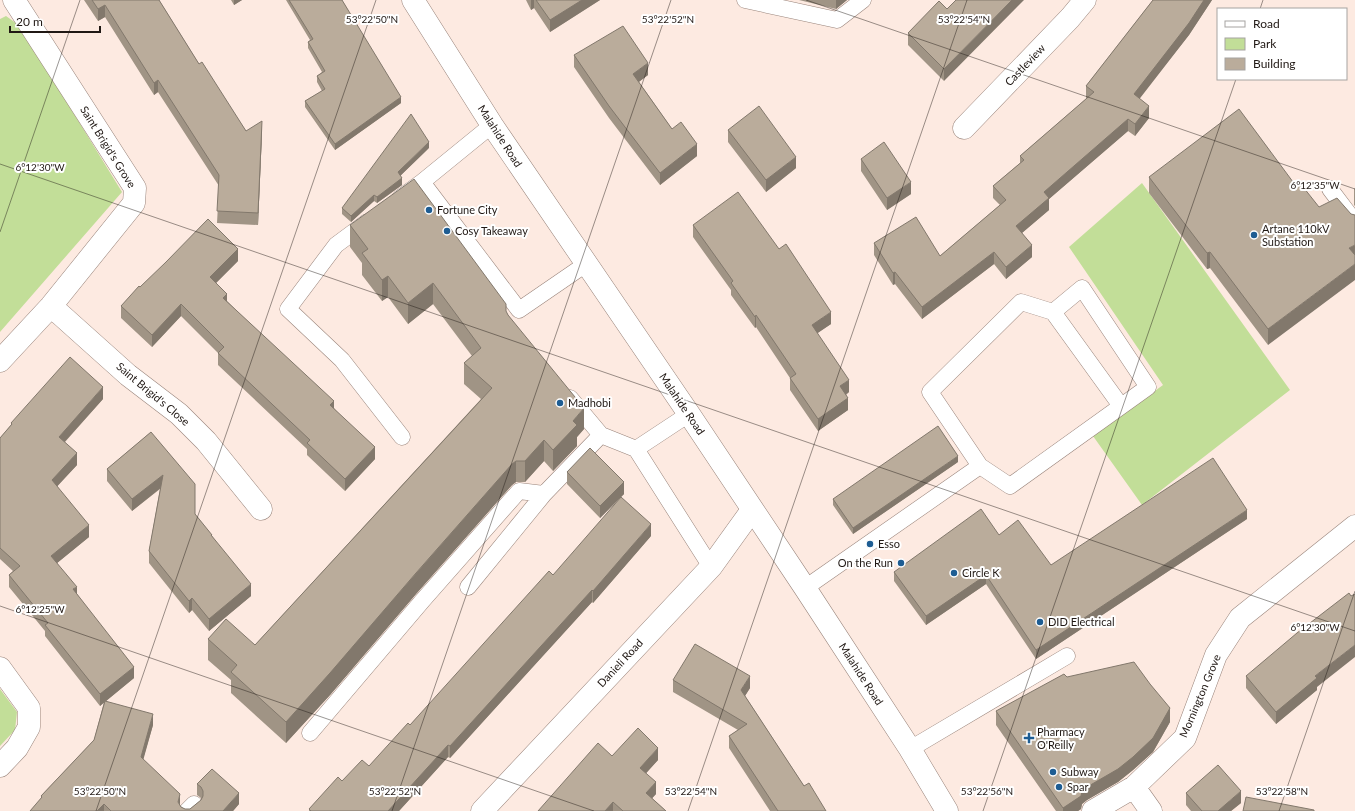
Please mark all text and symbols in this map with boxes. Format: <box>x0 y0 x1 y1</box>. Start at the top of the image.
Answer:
scale bar <box>10 8 100 34</box>
legend <box>1217 8 1347 80</box>
text: 53°22'50"N <box>346 13 398 25</box>
text: 53°22'52"N <box>642 13 694 25</box>
text: 53°22'54"N <box>938 13 990 25</box>
text: 20 m <box>16 14 43 29</box>
text: Road <box>1253 16 1280 31</box>
text: Park <box>1253 36 1277 51</box>
street label: Castleview <box>1002 41 1048 88</box>
text: Building <box>1253 56 1296 71</box>
street label: Malahide Road <box>475 102 525 169</box>
street label: Saint Brigid's Grove <box>78 103 139 190</box>
text: 6°12'30"W <box>15 161 65 173</box>
text: 6°12'35"W <box>1290 179 1340 191</box>
place label: Fortune City <box>437 203 498 216</box>
marker: Fortune City <box>424 205 434 215</box>
place label: Artane 110kV Substation <box>1262 222 1330 248</box>
place label: Cosy Takeaway <box>455 224 528 237</box>
marker: Cosy Takeaway <box>442 226 452 236</box>
marker: Artane 110kV Substation <box>1249 230 1259 240</box>
street label: Saint Brigid's Close <box>114 359 193 428</box>
street label: Malahide Road <box>657 370 708 437</box>
place label: Madhobi <box>568 396 611 409</box>
marker: Madhobi <box>555 398 565 408</box>
place label: Esso <box>878 537 900 550</box>
marker: Esso <box>865 539 875 549</box>
place label: On the Run <box>838 556 893 569</box>
marker: On the Run <box>896 558 906 568</box>
place label: Circle K <box>962 566 1000 579</box>
marker: Circle K <box>949 568 959 578</box>
text: 6°12'25"W <box>15 603 65 615</box>
place label: DID Electrical <box>1048 615 1115 628</box>
marker: DID Electrical <box>1035 617 1045 627</box>
text: 6°12'30"W <box>1290 621 1340 633</box>
street label: Danieli Road <box>594 636 645 689</box>
street label: Malahide Road <box>836 640 886 707</box>
street label: Mornington Grove <box>1176 652 1223 739</box>
place label: Pharmacy O'Reilly <box>1037 725 1085 751</box>
marker: Pharmacy O'Reilly <box>1024 733 1034 743</box>
place label: Subway <box>1061 765 1099 778</box>
marker: Subway <box>1048 767 1058 777</box>
place label: Spar <box>1067 780 1088 793</box>
marker: Spar <box>1054 782 1064 792</box>
text: 53°22'50"N <box>74 785 126 797</box>
text: 53°22'52"N <box>369 785 421 797</box>
text: 53°22'54"N <box>665 785 717 797</box>
text: 53°22'56"N <box>961 785 1013 797</box>
text: 53°22'58"N <box>1256 785 1308 797</box>

